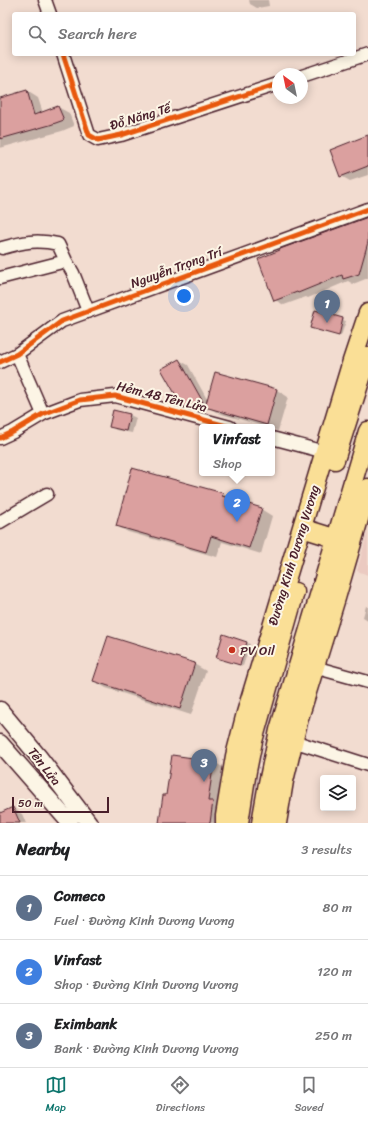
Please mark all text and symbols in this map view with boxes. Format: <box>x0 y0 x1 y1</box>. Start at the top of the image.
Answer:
search box <box>12 12 356 56</box>
text: Search here <box>58 21 137 47</box>
icon: search <box>26 23 48 45</box>
north arrow <box>272 68 308 104</box>
street label: Đỗ Năng Tế <box>107 96 176 137</box>
street label: Nguyễn Trọng Trí <box>127 240 227 295</box>
your location <box>174 286 194 306</box>
pin: 1 <box>314 290 340 323</box>
street label: Hẻm 48 Tên Lửa <box>114 374 210 419</box>
popup <box>199 424 275 476</box>
text: Vinfast <box>213 426 261 452</box>
text: Shop <box>213 452 242 475</box>
street label: Đường Kinh Dương Vương <box>261 482 326 628</box>
pin: 2 <box>224 489 250 522</box>
place label: PV Oil <box>240 639 275 662</box>
marker: PV Oil <box>227 645 237 655</box>
street label: Tên Lửa <box>22 742 67 791</box>
pin: 3 <box>191 749 217 782</box>
map controls <box>320 775 356 811</box>
button: layers <box>320 775 356 811</box>
text: 50 m <box>18 794 43 813</box>
scale bar <box>12 795 109 814</box>
text: Nearby <box>16 834 70 864</box>
text: 3 results <box>301 838 352 861</box>
text: Comeco <box>54 883 105 909</box>
text: 1 <box>26 896 32 919</box>
text: 80 m <box>323 896 352 919</box>
text: Fuel · Đường Kinh Dương Vương <box>54 909 235 932</box>
text: Vinfast <box>54 947 102 973</box>
text: 2 <box>25 960 33 983</box>
text: 120 m <box>317 960 352 983</box>
text: Shop · Đường Kinh Dương Vương <box>54 973 239 996</box>
text: Eximbank <box>54 1011 117 1037</box>
text: 3 <box>25 1024 33 1047</box>
text: 250 m <box>315 1024 352 1047</box>
text: Bank · Đường Kinh Dương Vương <box>54 1037 239 1060</box>
tab: Map <box>45 1074 67 1117</box>
tab: Directions <box>156 1074 205 1117</box>
tab: Saved <box>294 1074 323 1117</box>

